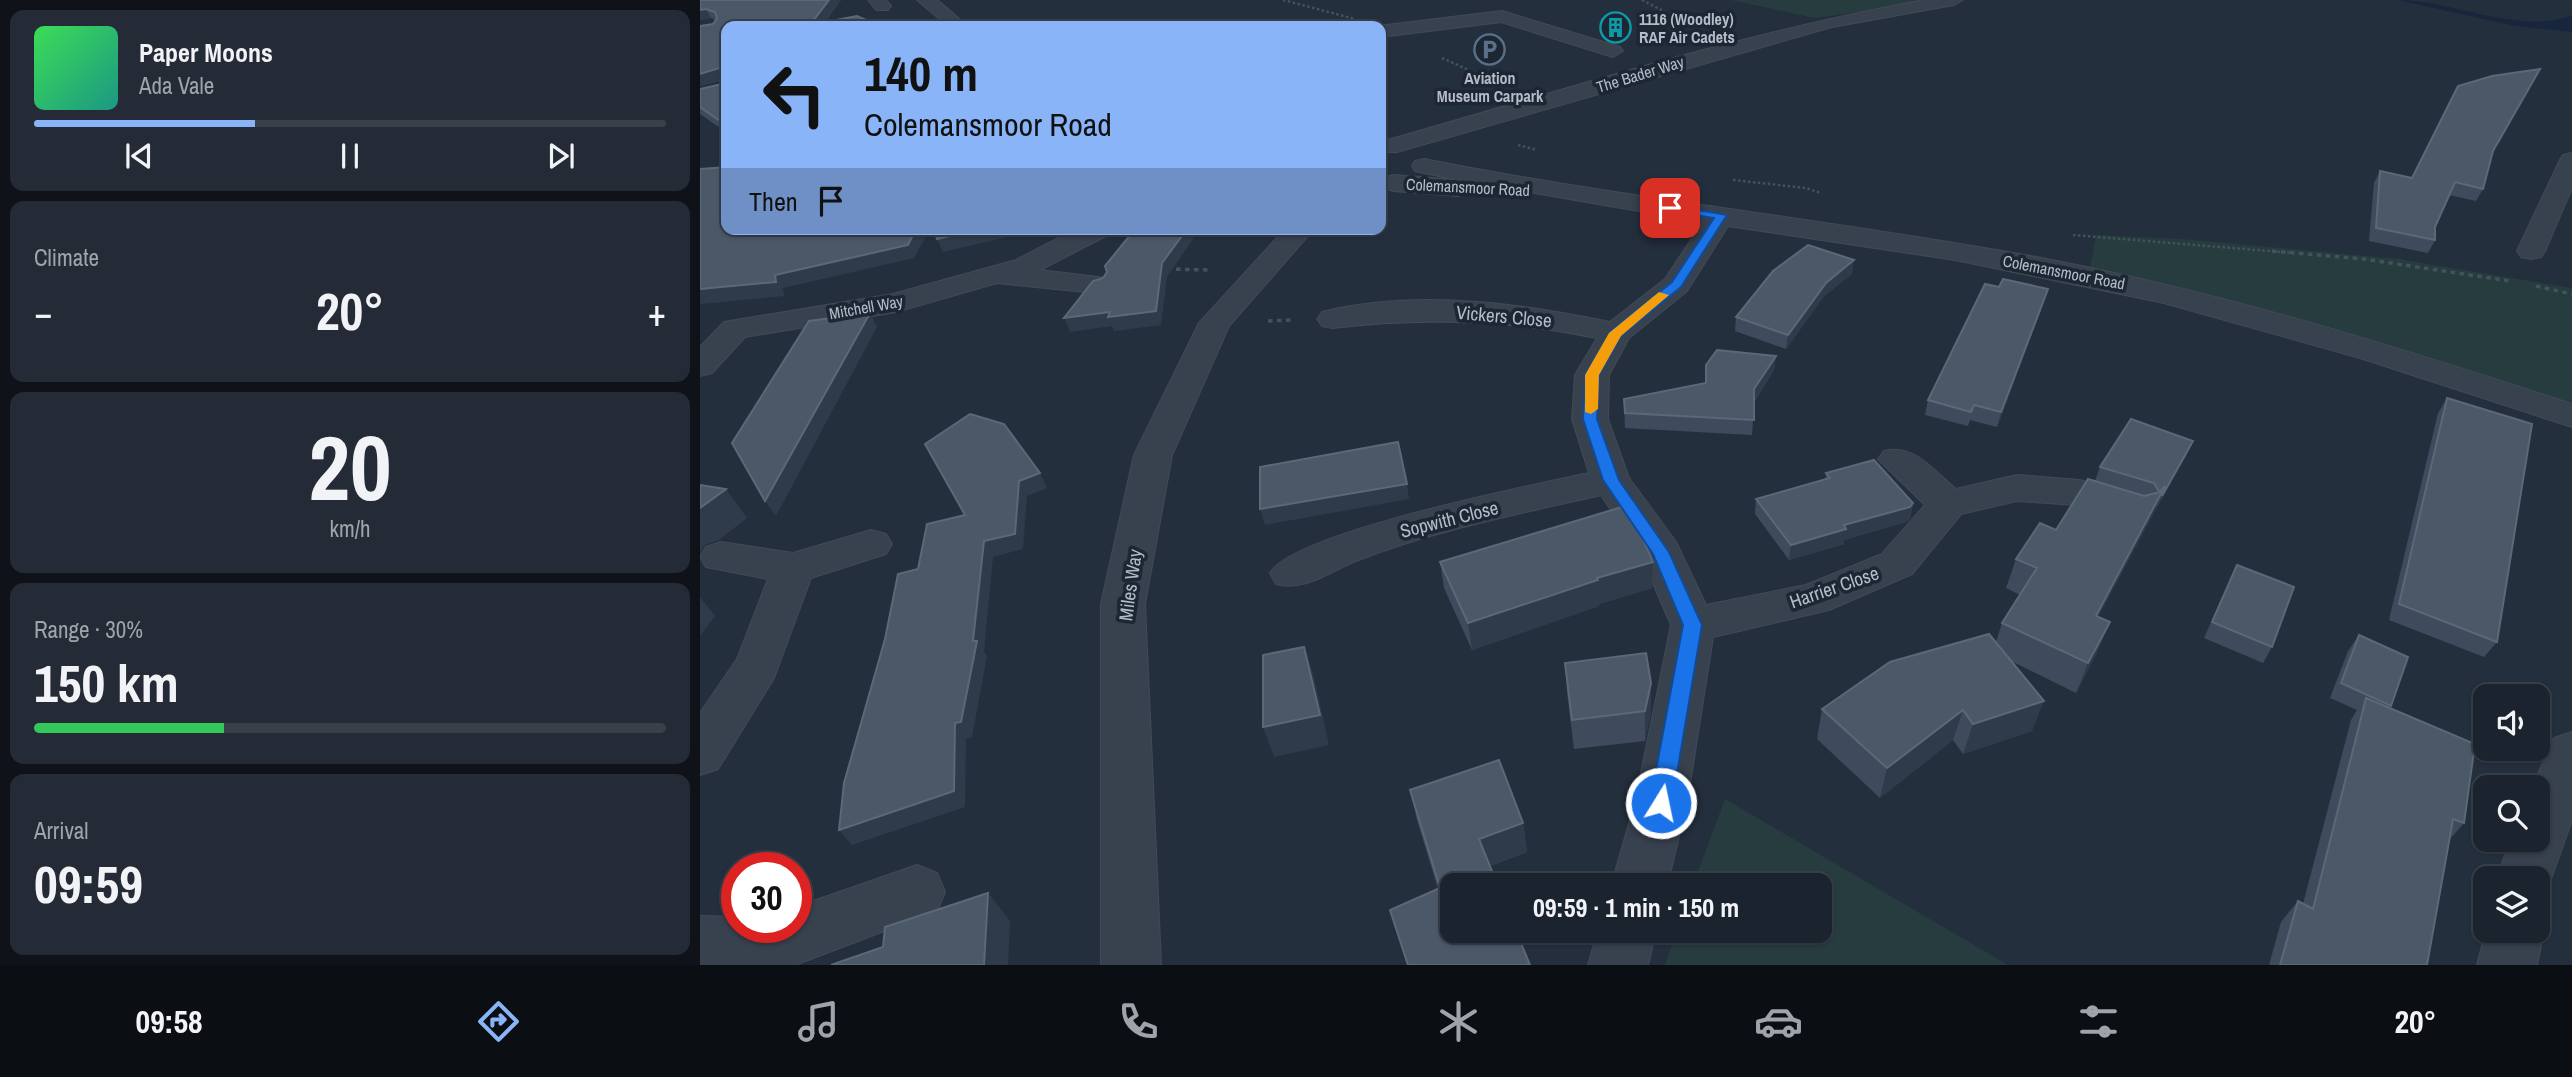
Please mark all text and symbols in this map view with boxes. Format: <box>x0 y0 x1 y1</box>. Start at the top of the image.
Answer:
place label: 1116 (Woodley) RAF Air Cadets <box>1639 8 1735 48</box>
building icon: 1116 (Woodley) RAF Air Cadets <box>1599 11 1633 45</box>
parking icon: Aviation Museum Carpark <box>1473 32 1507 66</box>
text: Paper Moons <box>139 35 273 70</box>
text: 140 m <box>864 40 978 106</box>
icon: left <box>749 49 840 140</box>
street label: The Bader Way <box>1593 50 1687 98</box>
place label: Aviation Museum Carpark <box>1437 67 1544 107</box>
text: Ada Vale <box>139 70 214 101</box>
text: Colemansmoor Road <box>864 103 1112 146</box>
icon: previous <box>120 137 158 175</box>
icon: pause <box>331 137 369 175</box>
icon: next <box>542 137 580 175</box>
street label: Colemansmoor Road <box>1406 173 1530 201</box>
pin <box>1640 178 1700 238</box>
icon: arrive <box>812 182 850 220</box>
text: Then <box>749 184 798 219</box>
icon: arrive <box>1651 189 1689 227</box>
text: Climate <box>34 242 99 273</box>
street label: Colemansmoor Road <box>2001 249 2127 295</box>
text: 20° <box>316 276 384 346</box>
text: − <box>34 287 52 338</box>
text: + <box>648 287 666 338</box>
street label: Mitchell Way <box>827 290 905 324</box>
street label: Vickers Close <box>1455 299 1553 333</box>
text: 20 <box>309 406 392 528</box>
street label: Sopwith Close <box>1397 494 1501 544</box>
text: km/h <box>330 513 370 544</box>
street label: Miles Way <box>1112 547 1148 623</box>
street label: Harrier Close <box>1786 560 1882 614</box>
text: Range · 30% <box>34 614 143 645</box>
text: 150 km <box>34 648 179 718</box>
map controls <box>2473 684 2550 943</box>
button: sound <box>2473 684 2550 761</box>
position arrow <box>1624 766 1698 840</box>
button: search <box>2473 775 2550 852</box>
text: Arrival <box>34 815 89 846</box>
text: 09:59 <box>34 849 143 919</box>
speed limit sign: 30 <box>721 852 812 943</box>
button: layers <box>2473 866 2550 943</box>
text: 09:59 · 1 min · 150 m <box>1533 890 1739 925</box>
icon: directions <box>474 997 523 1046</box>
icon: music <box>794 997 843 1046</box>
icon: phone <box>1114 997 1163 1046</box>
icon: climate <box>1434 997 1483 1046</box>
icon: car <box>1754 997 1803 1046</box>
icon: filters <box>2074 997 2123 1046</box>
text: 09:58 <box>136 1000 203 1043</box>
text: 20° <box>2394 1000 2436 1043</box>

